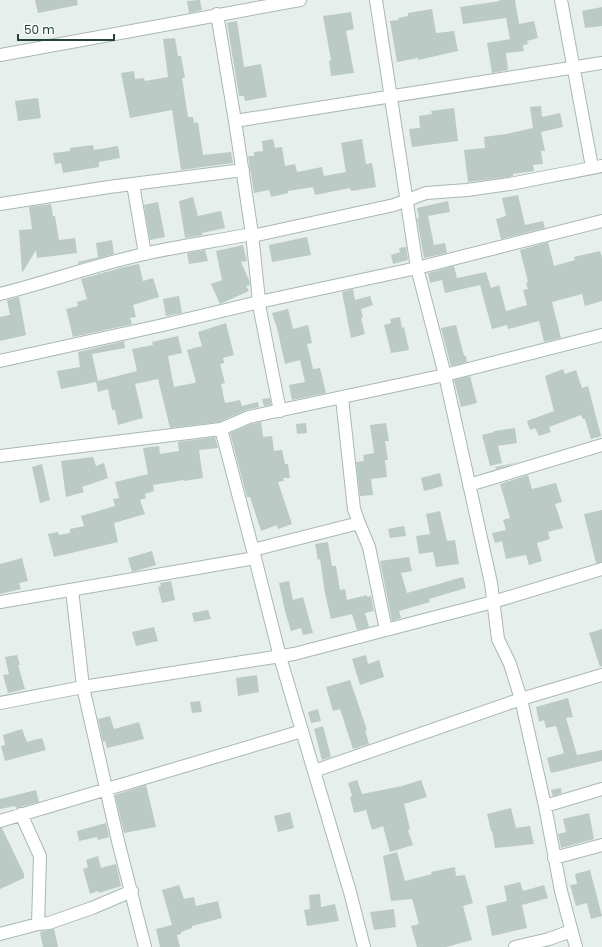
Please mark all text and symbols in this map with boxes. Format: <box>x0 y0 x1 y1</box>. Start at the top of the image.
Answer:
scale bar <box>18 16 114 42</box>
text: 50 m <box>24 21 55 38</box>

